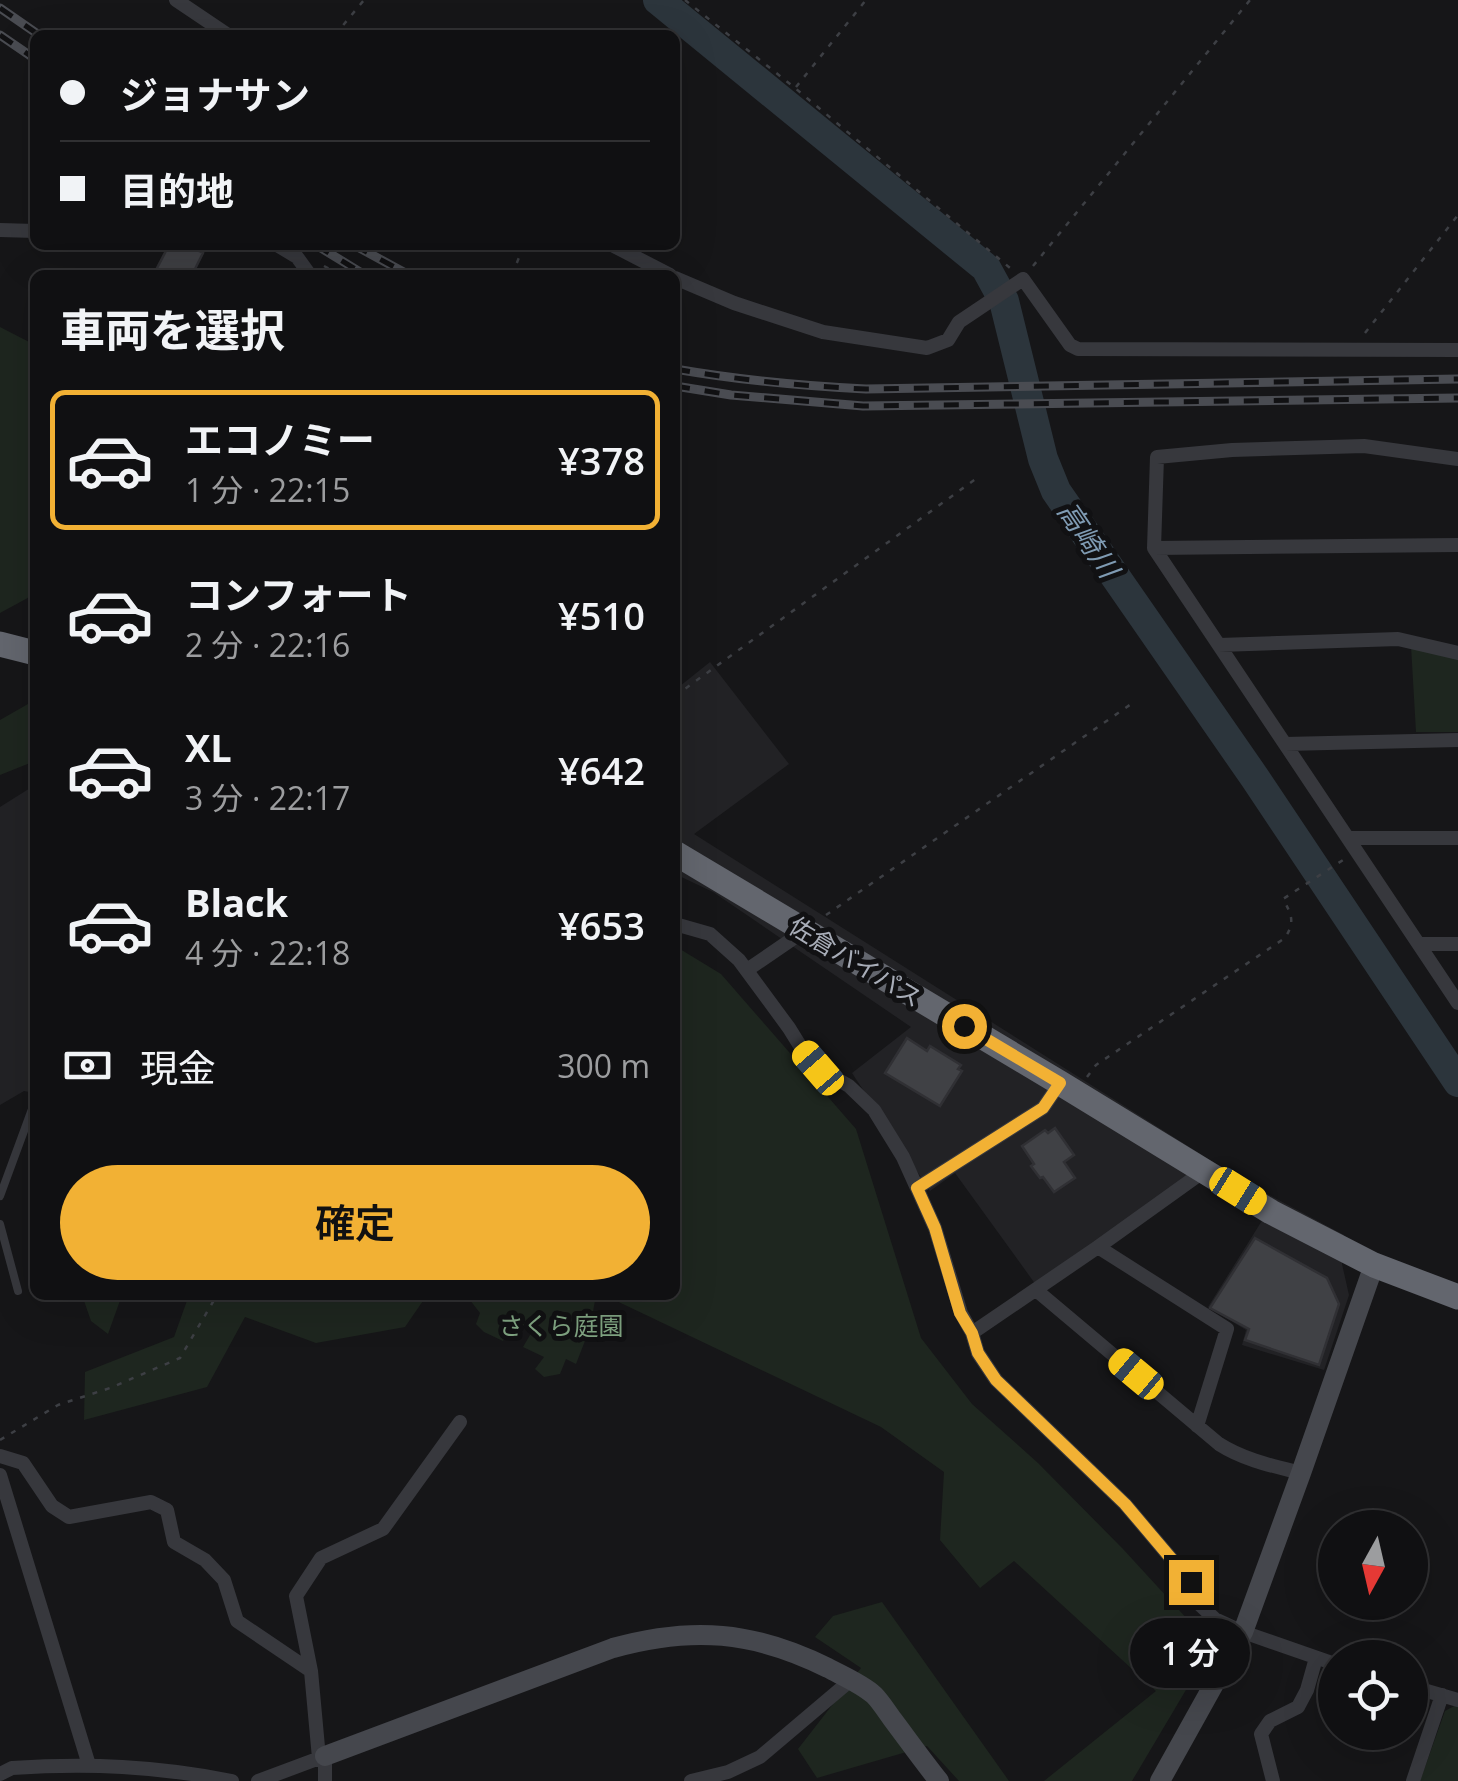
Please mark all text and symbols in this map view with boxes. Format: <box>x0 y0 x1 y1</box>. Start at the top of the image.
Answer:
text: ジョナサン <box>120 68 310 120</box>
text: 目的地 <box>120 164 234 216</box>
text: 車両を選択 <box>60 299 285 360</box>
text: エコノミー <box>185 413 375 465</box>
icon: car <box>65 415 155 505</box>
text: ¥378 <box>558 434 645 486</box>
text: 1 分 · 22:15 <box>185 468 350 511</box>
water label: 高崎川 <box>1050 494 1130 587</box>
text: コンフォート <box>185 568 412 620</box>
icon: car <box>65 570 155 660</box>
text: ¥510 <box>558 589 645 641</box>
text: 2 分 · 22:16 <box>185 623 350 666</box>
text: XL <box>185 721 232 773</box>
icon: car <box>65 725 155 815</box>
text: ¥642 <box>558 744 645 796</box>
text: 3 分 · 22:17 <box>185 776 350 819</box>
text: Black <box>185 876 288 928</box>
icon: car <box>65 880 155 970</box>
text: ¥653 <box>558 899 645 951</box>
street label: 佐倉バイパス <box>783 908 929 1014</box>
text: 4 分 · 22:18 <box>185 931 350 974</box>
route start <box>942 1004 987 1049</box>
car <box>787 1036 849 1100</box>
icon: cash <box>60 1038 115 1093</box>
text: 現金 <box>140 1041 216 1093</box>
text: 300 m <box>557 1044 650 1087</box>
car <box>1205 1162 1271 1220</box>
button: 確定 <box>60 1165 650 1280</box>
park label: さくら庭園 <box>498 1308 624 1342</box>
car <box>1103 1343 1169 1405</box>
north arrow <box>1318 1510 1428 1620</box>
map controls <box>1318 1510 1428 1750</box>
route end <box>1169 1560 1214 1605</box>
callout: 1 分 <box>1131 1617 1251 1687</box>
text: 1 分 <box>1161 1631 1219 1674</box>
button: locate <box>1318 1640 1428 1750</box>

